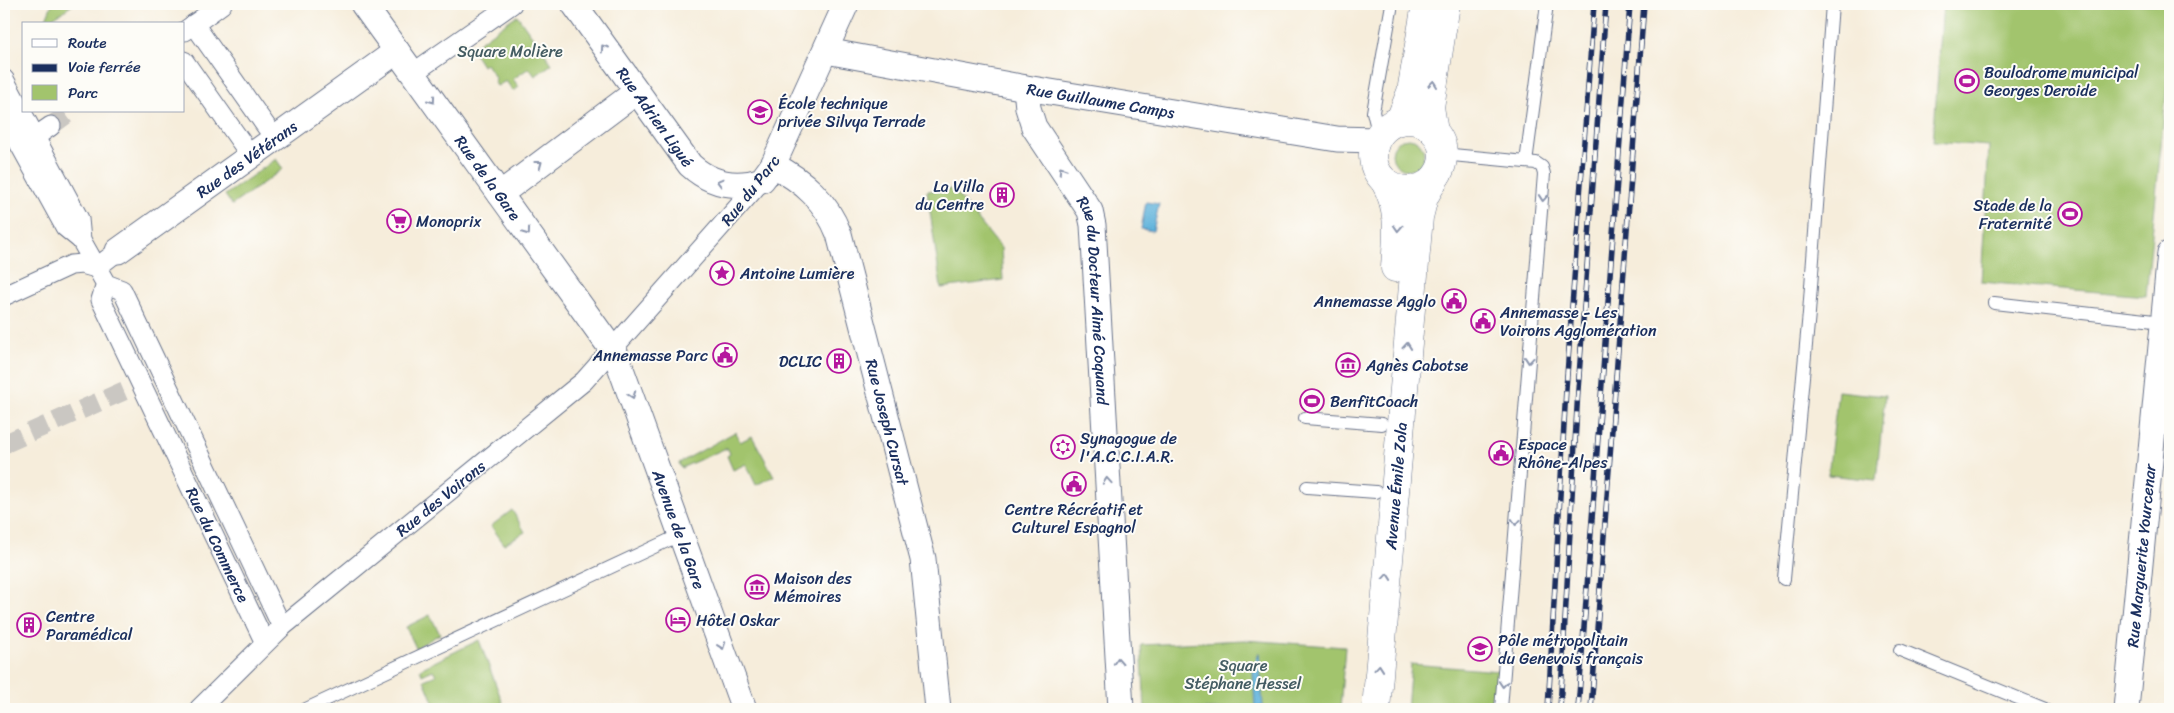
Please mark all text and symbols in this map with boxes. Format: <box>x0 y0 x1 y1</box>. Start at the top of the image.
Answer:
legend <box>22 22 185 112</box>
text: Route <box>68 30 107 56</box>
park label: Square Molière <box>457 37 563 66</box>
one-way arrow <box>601 44 611 53</box>
text: Voie ferrée <box>68 54 141 80</box>
place label: Boulodrome municipal Georges Deroide <box>1984 58 2139 105</box>
street label: Rue Adrien Ligué <box>608 61 701 174</box>
sports icon: Boulodrome municipal Georges Deroide <box>1954 68 1980 94</box>
street label: Rue Guillaume Camps <box>1024 74 1177 127</box>
text: Parc <box>68 80 98 106</box>
one-way arrow <box>1427 80 1438 88</box>
place label: École technique privée Silvya Terrade <box>777 89 926 136</box>
one-way arrow <box>426 94 435 104</box>
school or university icon: École technique privée Silvya Terrade <box>747 99 773 125</box>
street label: Rue des Vétérans <box>190 113 304 206</box>
street label: Rue de la Gare <box>447 129 529 227</box>
street label: Rue du Parc <box>713 148 788 232</box>
one-way arrow <box>533 162 542 170</box>
one-way arrow <box>1059 166 1068 176</box>
place label: La Villa du Centre <box>915 172 984 219</box>
one-way arrow <box>715 177 724 188</box>
building icon: La Villa du Centre <box>989 182 1015 208</box>
street label: Rue du Docteur Aimé Coquand <box>1068 190 1117 407</box>
place label: Stade de la Fraternité <box>1973 191 2052 238</box>
one-way arrow <box>1537 194 1548 202</box>
sports icon: Stade de la Fraternité <box>2057 201 2083 227</box>
place label: Monoprix <box>416 207 482 236</box>
supermarket icon: Monoprix <box>386 208 412 234</box>
one-way arrow <box>1392 224 1403 232</box>
one-way arrow <box>522 226 530 235</box>
place label: Antoine Lumière <box>739 259 855 288</box>
place icon: Antoine Lumière <box>709 260 735 286</box>
place label: Annemasse Agglo <box>1313 287 1436 316</box>
public building icon: Annemasse Agglo <box>1441 288 1467 314</box>
place label: Annemasse - Les Voirons Agglomération <box>1499 298 1657 345</box>
public building icon: Annemasse - Les Voirons Agglomération <box>1470 308 1496 334</box>
place label: Annemasse Parc <box>592 341 708 370</box>
one-way arrow <box>1401 341 1412 349</box>
public building icon: Annemasse Parc <box>712 342 738 368</box>
place label: DCLIC <box>779 347 822 376</box>
building icon: DCLIC <box>826 348 852 374</box>
place label: Agnès Cabotse <box>1365 351 1469 380</box>
museum icon: Agnès Cabotse <box>1335 352 1361 378</box>
street label: Rue Joseph Cursat <box>857 356 918 489</box>
one-way arrow <box>1524 356 1535 364</box>
place label: BenfitCoach <box>1330 387 1418 416</box>
sports icon: BenfitCoach <box>1299 388 1325 414</box>
one-way arrow <box>626 390 636 398</box>
street label: Avenue Émile Zola <box>1376 421 1416 552</box>
place label: Synagogue de l'A.C.C.I.A.R. <box>1080 424 1177 471</box>
place label: Espace Rhône-Alpes <box>1518 430 1608 477</box>
synagogue icon: Synagogue de l'A.C.C.I.A.R. <box>1050 434 1076 460</box>
public building icon: Espace Rhône-Alpes <box>1488 440 1514 466</box>
street label: Rue des Voirons <box>389 452 493 544</box>
street label: Rue Marguerite Yourcenar <box>2118 461 2165 649</box>
street label: Avenue de la Gare <box>643 464 714 593</box>
public building icon: Centre Récréatif et Culturel Espagnol <box>1061 471 1087 497</box>
one-way arrow <box>1102 477 1113 485</box>
street label: Rue du Commerce <box>177 482 258 608</box>
place label: Centre Récréatif et Culturel Espagnol <box>1005 495 1143 542</box>
one-way arrow <box>1511 518 1522 526</box>
place label: Maison des Mémoires <box>774 564 852 611</box>
one-way arrow <box>1381 573 1392 581</box>
museum icon: Maison des Mémoires <box>744 574 770 600</box>
place label: Centre Paramédical <box>46 602 133 649</box>
place label: Hôtel Oskar <box>696 606 781 635</box>
hotel icon: Hôtel Oskar <box>665 607 691 633</box>
building icon: Centre Paramédical <box>16 612 42 638</box>
place label: Pôle métropolitain du Genevois français <box>1498 626 1644 673</box>
school or university icon: Pôle métropolitain du Genevois français <box>1467 636 1493 662</box>
one-way arrow <box>716 642 726 650</box>
park label: Square Stéphane Hessel <box>1185 651 1302 698</box>
one-way arrow <box>1112 656 1123 664</box>
one-way arrow <box>1374 663 1385 671</box>
one-way arrow <box>1497 680 1508 688</box>

